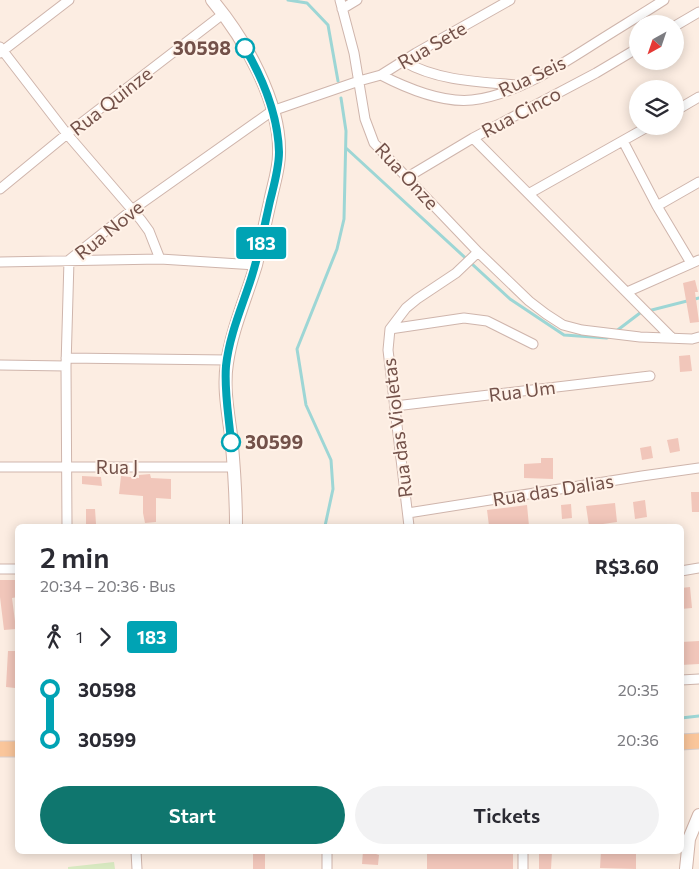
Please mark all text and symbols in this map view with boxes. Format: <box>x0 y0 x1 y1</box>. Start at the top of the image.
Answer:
north arrow <box>629 15 684 70</box>
map controls <box>629 15 684 135</box>
street label: Rua Sete <box>393 16 470 73</box>
place label: 30598 <box>173 36 231 59</box>
marker: 30598 <box>235 38 255 58</box>
street label: Rua Seis <box>495 50 569 101</box>
street label: Rua Quinze <box>65 61 156 140</box>
button: layers <box>629 80 684 135</box>
street label: Rua Cinco <box>477 81 564 142</box>
street label: Rua Onze <box>371 138 444 214</box>
street label: Rua Nove <box>70 195 148 264</box>
line badge: 183 <box>232 227 290 259</box>
text: 183 <box>246 232 276 254</box>
street label: Rua das Violetas <box>377 357 416 499</box>
street label: Rua Um <box>487 375 557 406</box>
place label: 30599 <box>245 430 303 453</box>
marker: 30599 <box>221 432 241 452</box>
street label: Rua J <box>96 455 138 478</box>
street label: Rua das Dalias <box>491 469 615 510</box>
text: 2 min <box>40 540 109 574</box>
text: R$3.60 <box>595 555 659 578</box>
text: 20:34 – 20:36 · Bus <box>40 576 176 595</box>
icon: walk <box>40 623 68 651</box>
icon: forward <box>91 623 119 651</box>
text: 183 <box>137 626 167 648</box>
text: 1 <box>76 627 83 646</box>
text: 30598 <box>78 678 136 701</box>
text: 20:35 <box>618 680 659 699</box>
text: 30599 <box>78 728 136 751</box>
text: 20:36 <box>617 730 659 749</box>
button: Start <box>40 786 345 844</box>
button: Tickets <box>355 786 659 844</box>

